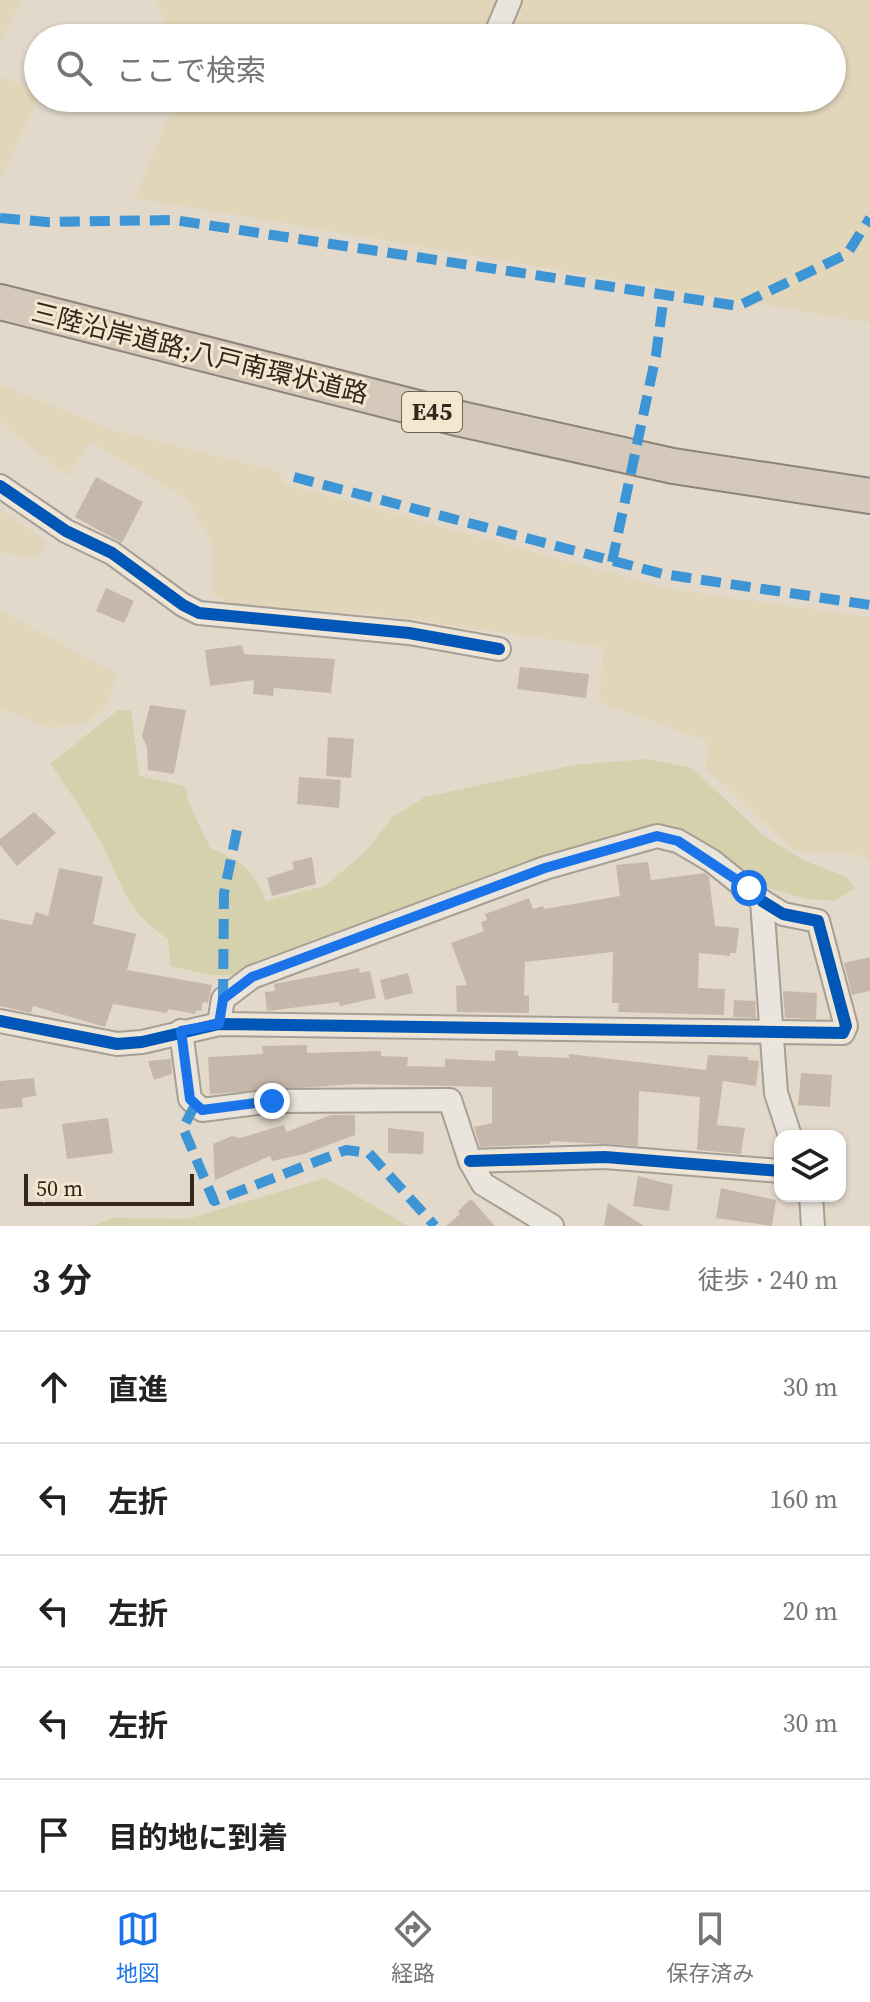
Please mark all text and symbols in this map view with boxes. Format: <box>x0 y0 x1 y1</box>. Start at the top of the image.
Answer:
search box <box>24 24 846 112</box>
icon: search <box>52 46 96 90</box>
text: ここで検索 <box>116 50 266 91</box>
street label: 三陸沿岸道路;八戸南環状道路 <box>28 294 372 412</box>
road number: E45 <box>402 392 462 432</box>
route start <box>731 870 767 906</box>
route end <box>254 1083 290 1119</box>
map controls <box>774 1130 846 1202</box>
button: layers <box>774 1130 846 1202</box>
scale bar <box>24 1170 194 1206</box>
text: 50 m <box>36 1173 83 1203</box>
text: 3 分 <box>32 1257 92 1303</box>
text: 徒歩 · 240 m <box>698 1262 838 1298</box>
icon: ahead <box>32 1365 76 1409</box>
text: 直進 <box>108 1369 168 1410</box>
text: 30 m <box>783 1369 838 1405</box>
icon: left <box>32 1477 76 1521</box>
text: 左折 <box>108 1481 168 1522</box>
text: 160 m <box>770 1481 838 1517</box>
icon: left <box>32 1589 76 1633</box>
text: 左折 <box>108 1593 168 1634</box>
text: 20 m <box>783 1593 838 1629</box>
icon: left <box>32 1701 76 1745</box>
text: 左折 <box>108 1705 168 1746</box>
text: 30 m <box>783 1705 838 1741</box>
icon: arrive <box>32 1813 76 1857</box>
text: 目的地に到着 <box>108 1817 288 1858</box>
tab: 地図 <box>116 1907 160 1988</box>
tab: 経路 <box>391 1907 435 1988</box>
tab: 保存済み <box>666 1907 754 1988</box>

